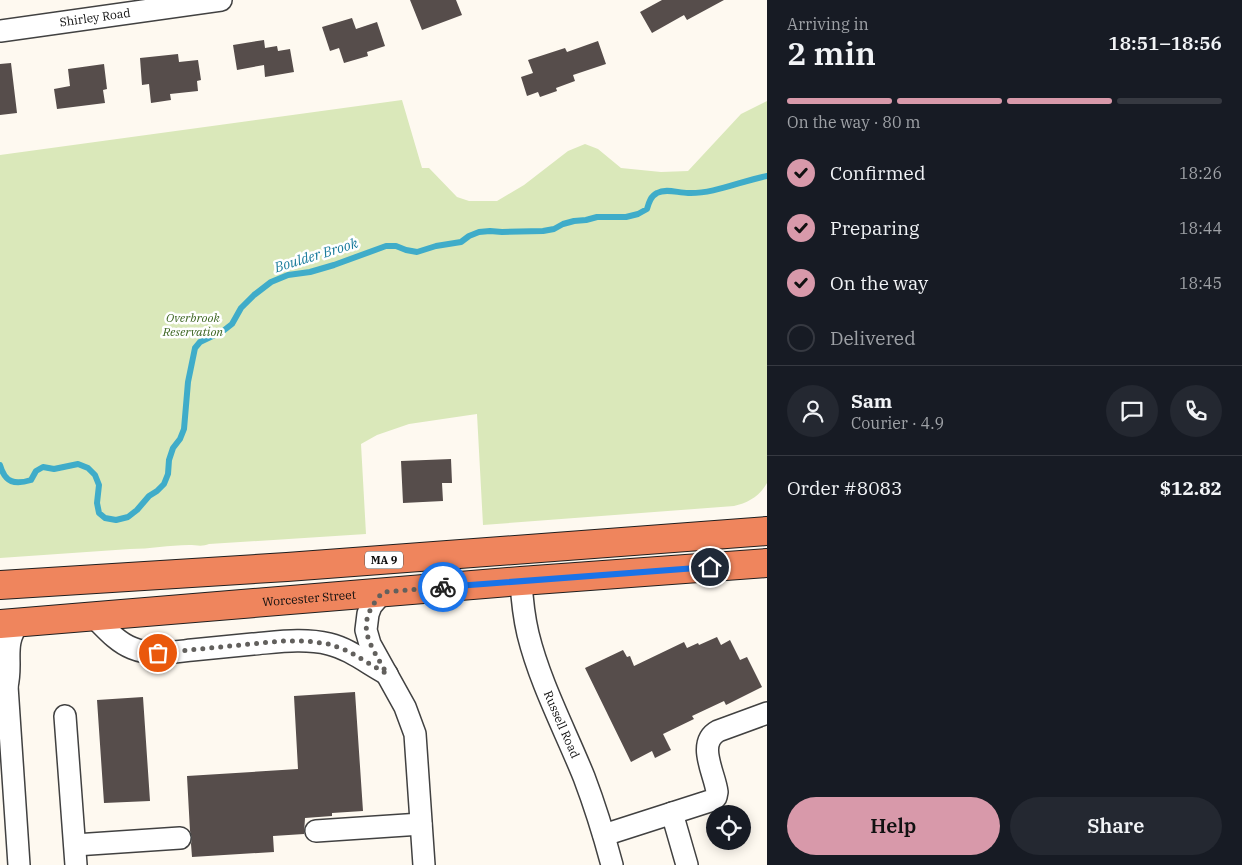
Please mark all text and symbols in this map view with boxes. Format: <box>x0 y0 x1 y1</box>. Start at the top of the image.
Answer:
street label: Shirley Road <box>59 5 131 30</box>
text: Arriving in <box>787 14 869 34</box>
text: 18:51–18:56 <box>1108 31 1222 55</box>
text: 2 min <box>787 32 876 74</box>
text: On the way · 80 m <box>787 112 921 132</box>
icon: check <box>787 159 815 187</box>
text: Confirmed <box>830 161 925 185</box>
text: 18:26 <box>1179 163 1222 183</box>
icon: check <box>787 214 815 242</box>
text: Preparing <box>830 216 919 240</box>
text: 18:44 <box>1179 218 1222 238</box>
water label: Boulder Brook <box>271 234 360 277</box>
icon: check <box>787 269 815 297</box>
text: On the way <box>830 271 928 295</box>
text: 18:45 <box>1179 273 1222 293</box>
park label: Overbrook Reservation <box>162 310 223 339</box>
text: Delivered <box>830 326 916 350</box>
button: person <box>787 385 839 437</box>
button: chat <box>1106 385 1158 437</box>
button: phone <box>1170 385 1222 437</box>
text: Sam <box>851 389 892 413</box>
text: Courier · 4.9 <box>851 413 944 433</box>
text: Order #8083 <box>787 476 902 500</box>
text: $12.82 <box>1160 476 1222 500</box>
pin <box>689 546 731 588</box>
road number: MA 9 <box>365 552 403 568</box>
icon: home <box>696 553 724 581</box>
courier <box>418 562 468 612</box>
icon: bike <box>429 573 457 601</box>
street label: Worcester Street <box>261 587 356 609</box>
pin <box>137 632 179 674</box>
icon: bag <box>144 639 172 667</box>
street label: Russell Road <box>541 688 583 760</box>
button: Help <box>787 797 1000 855</box>
button: Share <box>1010 797 1222 855</box>
map controls <box>706 805 751 850</box>
button: locate <box>706 805 751 850</box>

